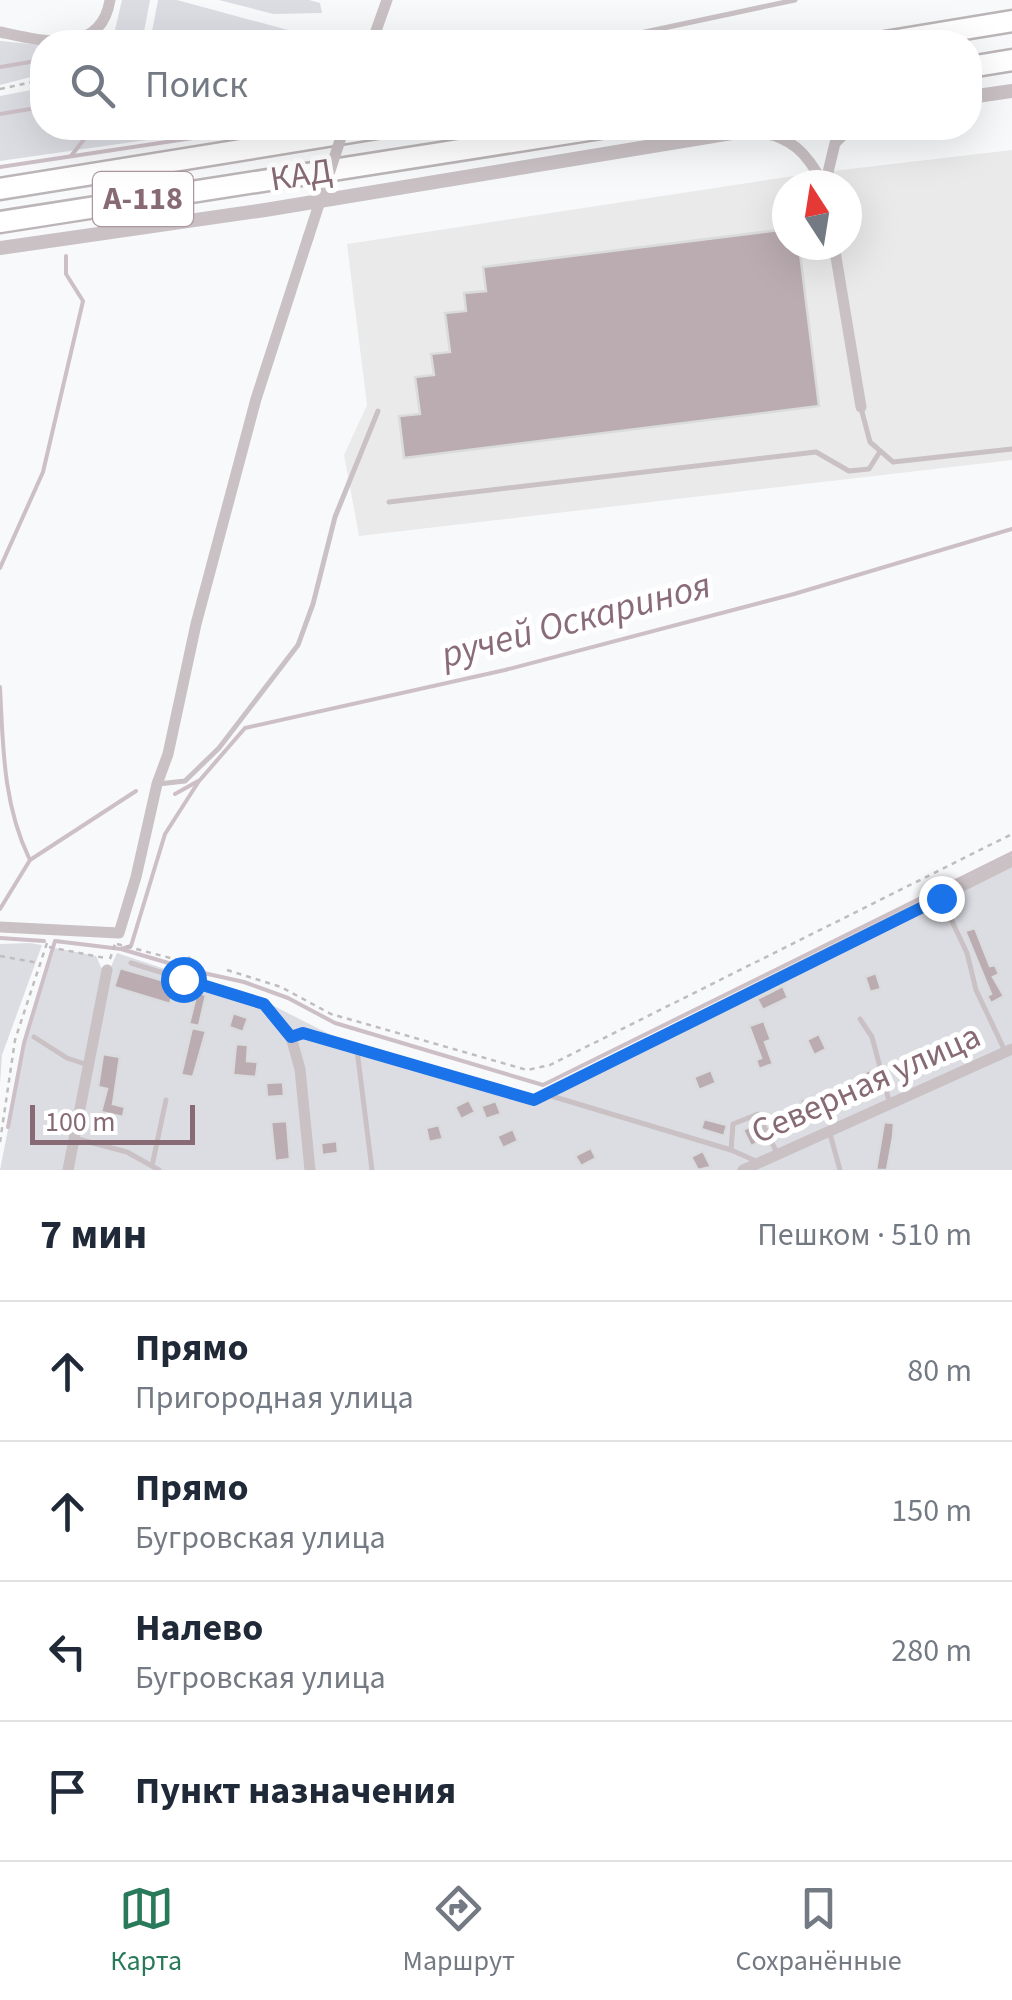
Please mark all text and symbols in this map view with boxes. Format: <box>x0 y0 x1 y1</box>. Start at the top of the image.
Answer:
search box <box>30 30 982 140</box>
icon: search <box>65 58 120 113</box>
text: Поиск <box>145 58 248 112</box>
street label: КАД <box>267 145 335 205</box>
north arrow <box>772 170 862 260</box>
road number: А-118 <box>93 172 193 226</box>
water label: ручей Оскариноя <box>434 558 717 682</box>
route end <box>919 876 965 922</box>
route start <box>161 957 207 1003</box>
street label: Северная улица <box>743 1011 989 1157</box>
scale bar <box>30 1100 195 1144</box>
text: 100 m <box>45 1102 116 1142</box>
text: 7 мин <box>40 1205 147 1265</box>
text: Пешком · 510 m <box>757 1212 972 1258</box>
text: Прямо <box>135 1321 249 1375</box>
icon: ahead <box>40 1344 95 1399</box>
text: 80 m <box>907 1348 972 1394</box>
text: Пригородная улица <box>135 1375 414 1421</box>
text: Прямо <box>135 1461 249 1515</box>
icon: ahead <box>40 1484 95 1539</box>
text: 150 m <box>891 1488 972 1534</box>
text: Бугровская улица <box>135 1515 386 1561</box>
text: Налево <box>135 1601 263 1655</box>
icon: left <box>40 1624 95 1679</box>
text: 280 m <box>891 1628 972 1674</box>
text: Бугровская улица <box>135 1655 386 1701</box>
icon: arrive <box>40 1764 95 1819</box>
text: Пункт назначения <box>135 1764 456 1818</box>
tab: Карта <box>110 1881 182 1981</box>
tab: Маршрут <box>403 1881 515 1981</box>
tab: Сохранённые <box>735 1881 902 1981</box>

